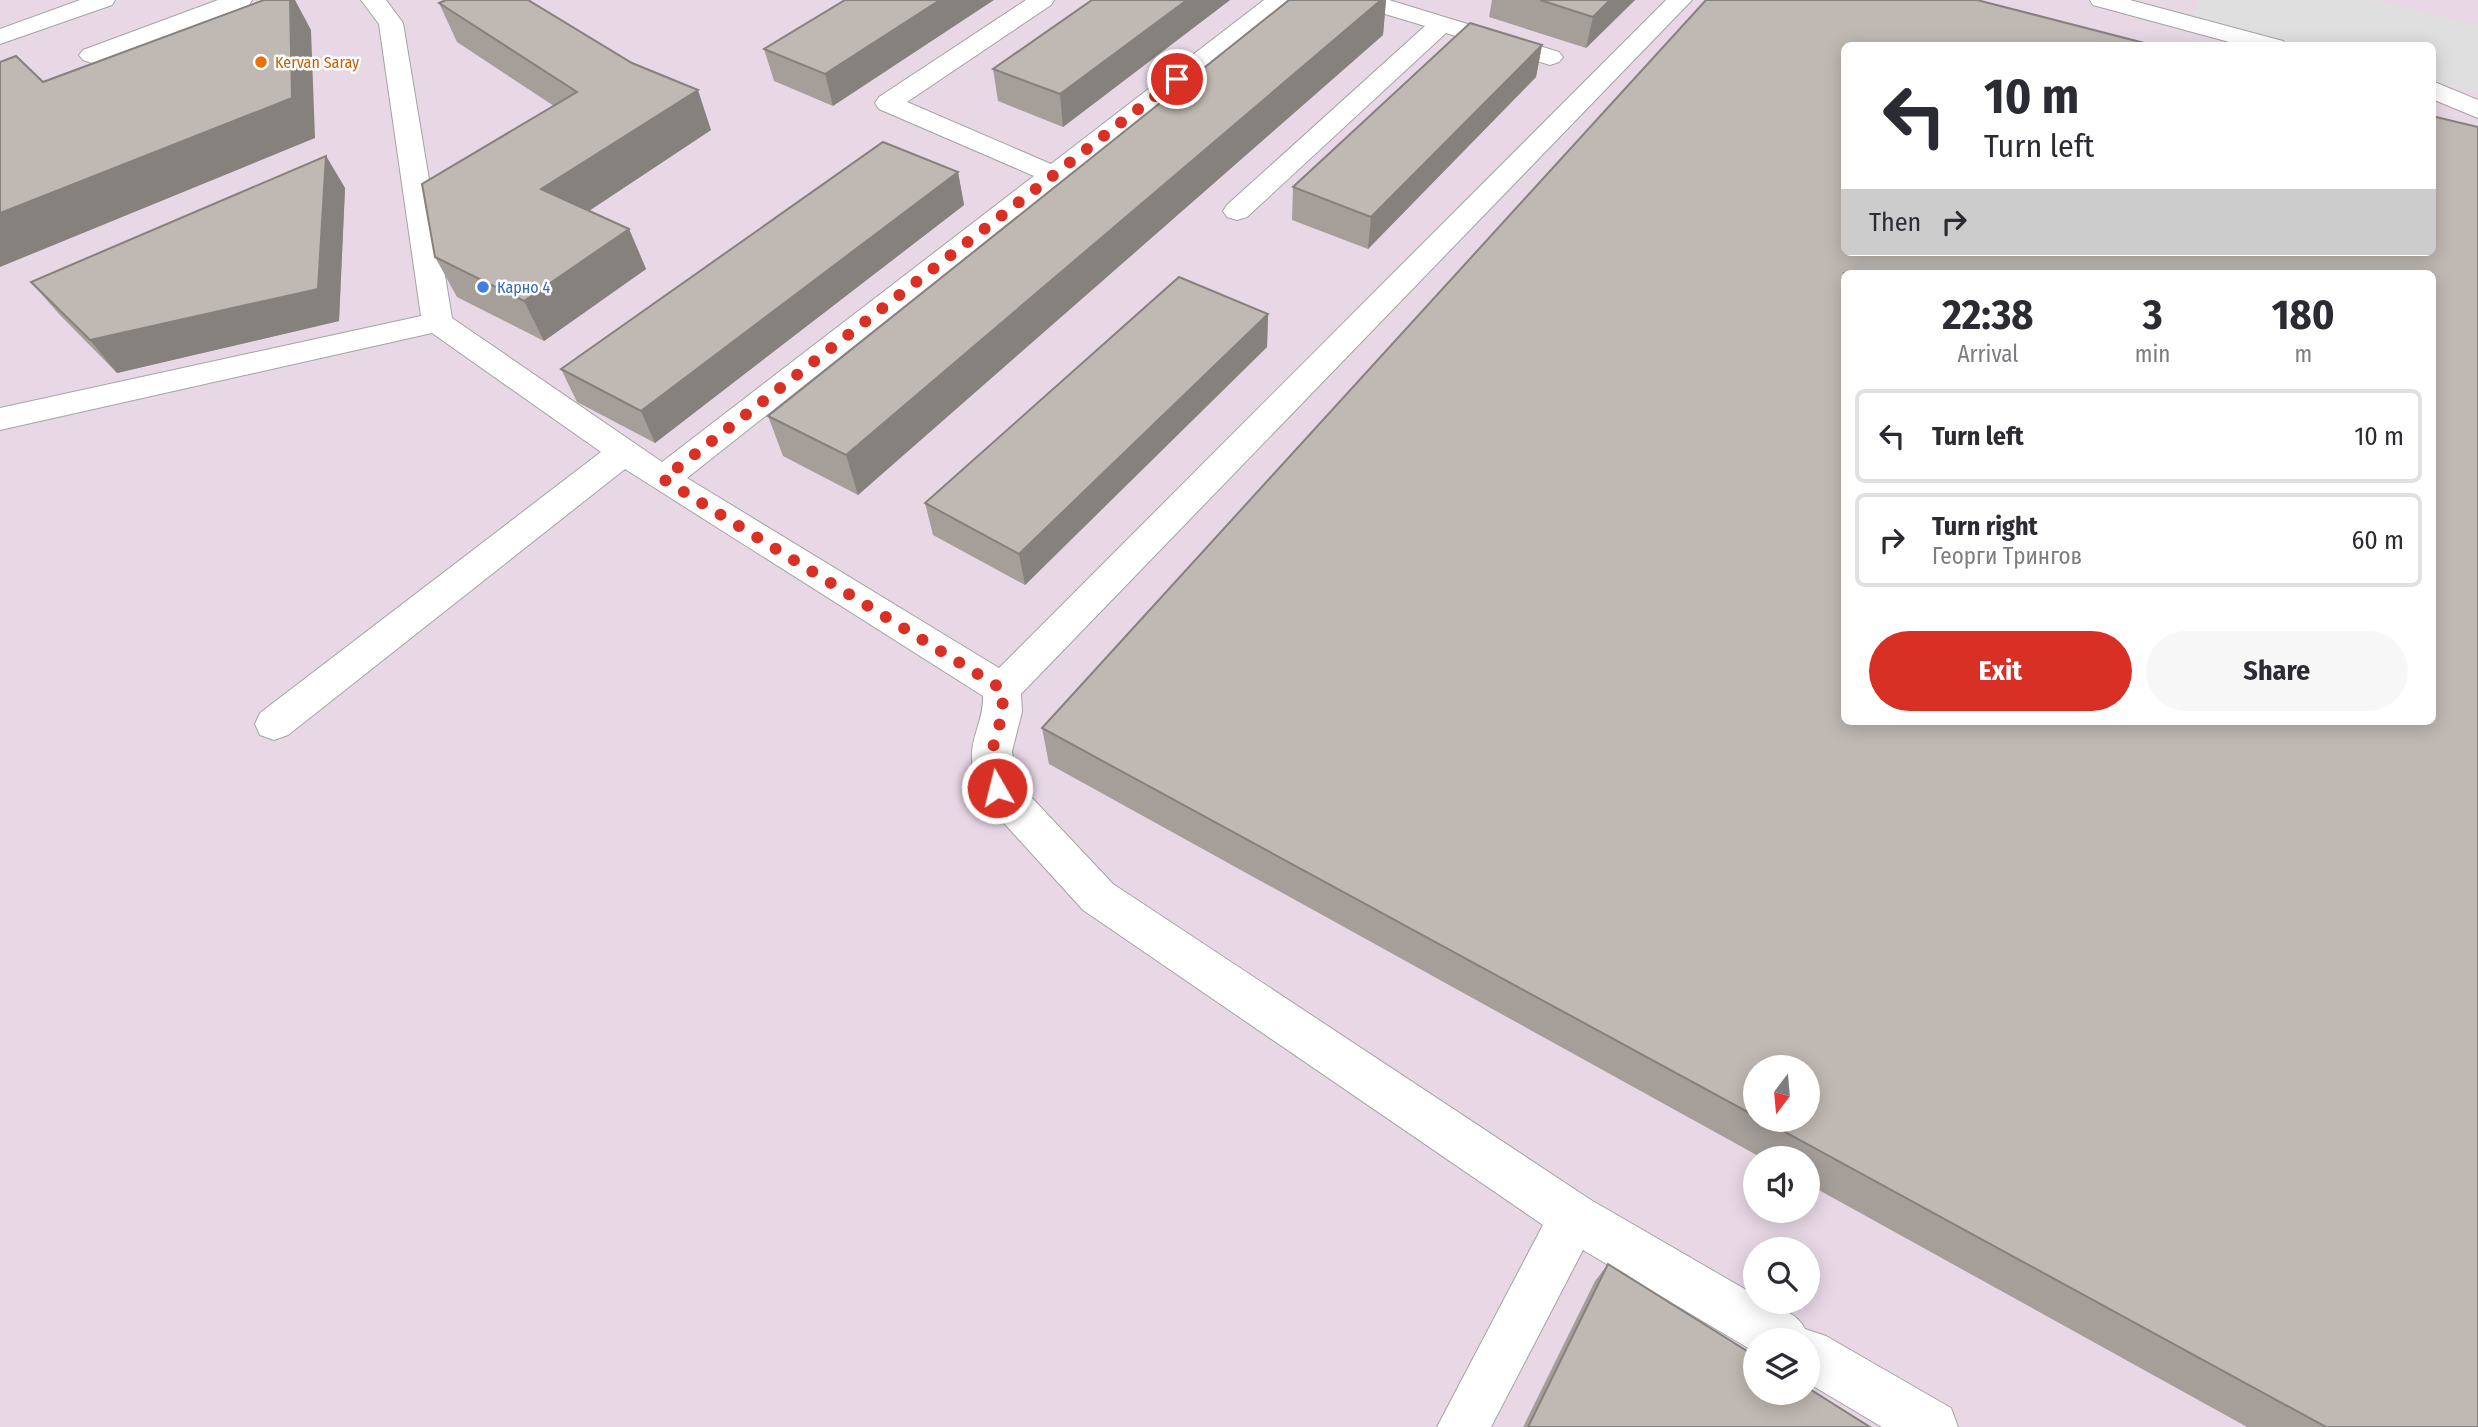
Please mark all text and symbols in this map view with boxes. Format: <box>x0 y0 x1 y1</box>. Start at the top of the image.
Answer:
pin <box>1147 49 1207 109</box>
place label: Kervan Saray <box>275 53 360 72</box>
marker: Kervan Saray <box>253 54 269 70</box>
icon: arrive <box>1158 60 1196 98</box>
text: 10 m <box>1984 67 2079 126</box>
icon: left <box>1869 70 1960 161</box>
text: Turn left <box>1984 127 2094 165</box>
icon: right <box>1935 203 1973 241</box>
text: Then <box>1869 207 1921 238</box>
place label: Карно 4 <box>497 278 550 297</box>
marker: Карно 4 <box>475 279 491 295</box>
text: 22:38 <box>1942 290 2034 340</box>
text: 3 <box>2143 290 2163 340</box>
text: 180 <box>2272 290 2335 340</box>
text: Arrival <box>1957 340 2018 368</box>
text: min <box>2135 340 2170 368</box>
text: m <box>2294 340 2312 368</box>
icon: left <box>1873 417 1911 455</box>
text: Turn left <box>1932 421 2024 452</box>
text: 10 m <box>2354 421 2404 452</box>
text: Turn right <box>1932 511 2038 542</box>
icon: right <box>1873 521 1911 559</box>
text: 60 m <box>2351 525 2404 556</box>
text: Георги Трингов <box>1932 542 2082 570</box>
button: Exit <box>1869 631 2132 711</box>
button: Share <box>2146 631 2408 711</box>
position arrow <box>960 751 1034 825</box>
north arrow <box>1743 1055 1820 1132</box>
map controls <box>1743 1055 1820 1405</box>
button: sound <box>1743 1146 1820 1223</box>
button: search <box>1743 1237 1820 1314</box>
button: layers <box>1743 1328 1820 1405</box>

